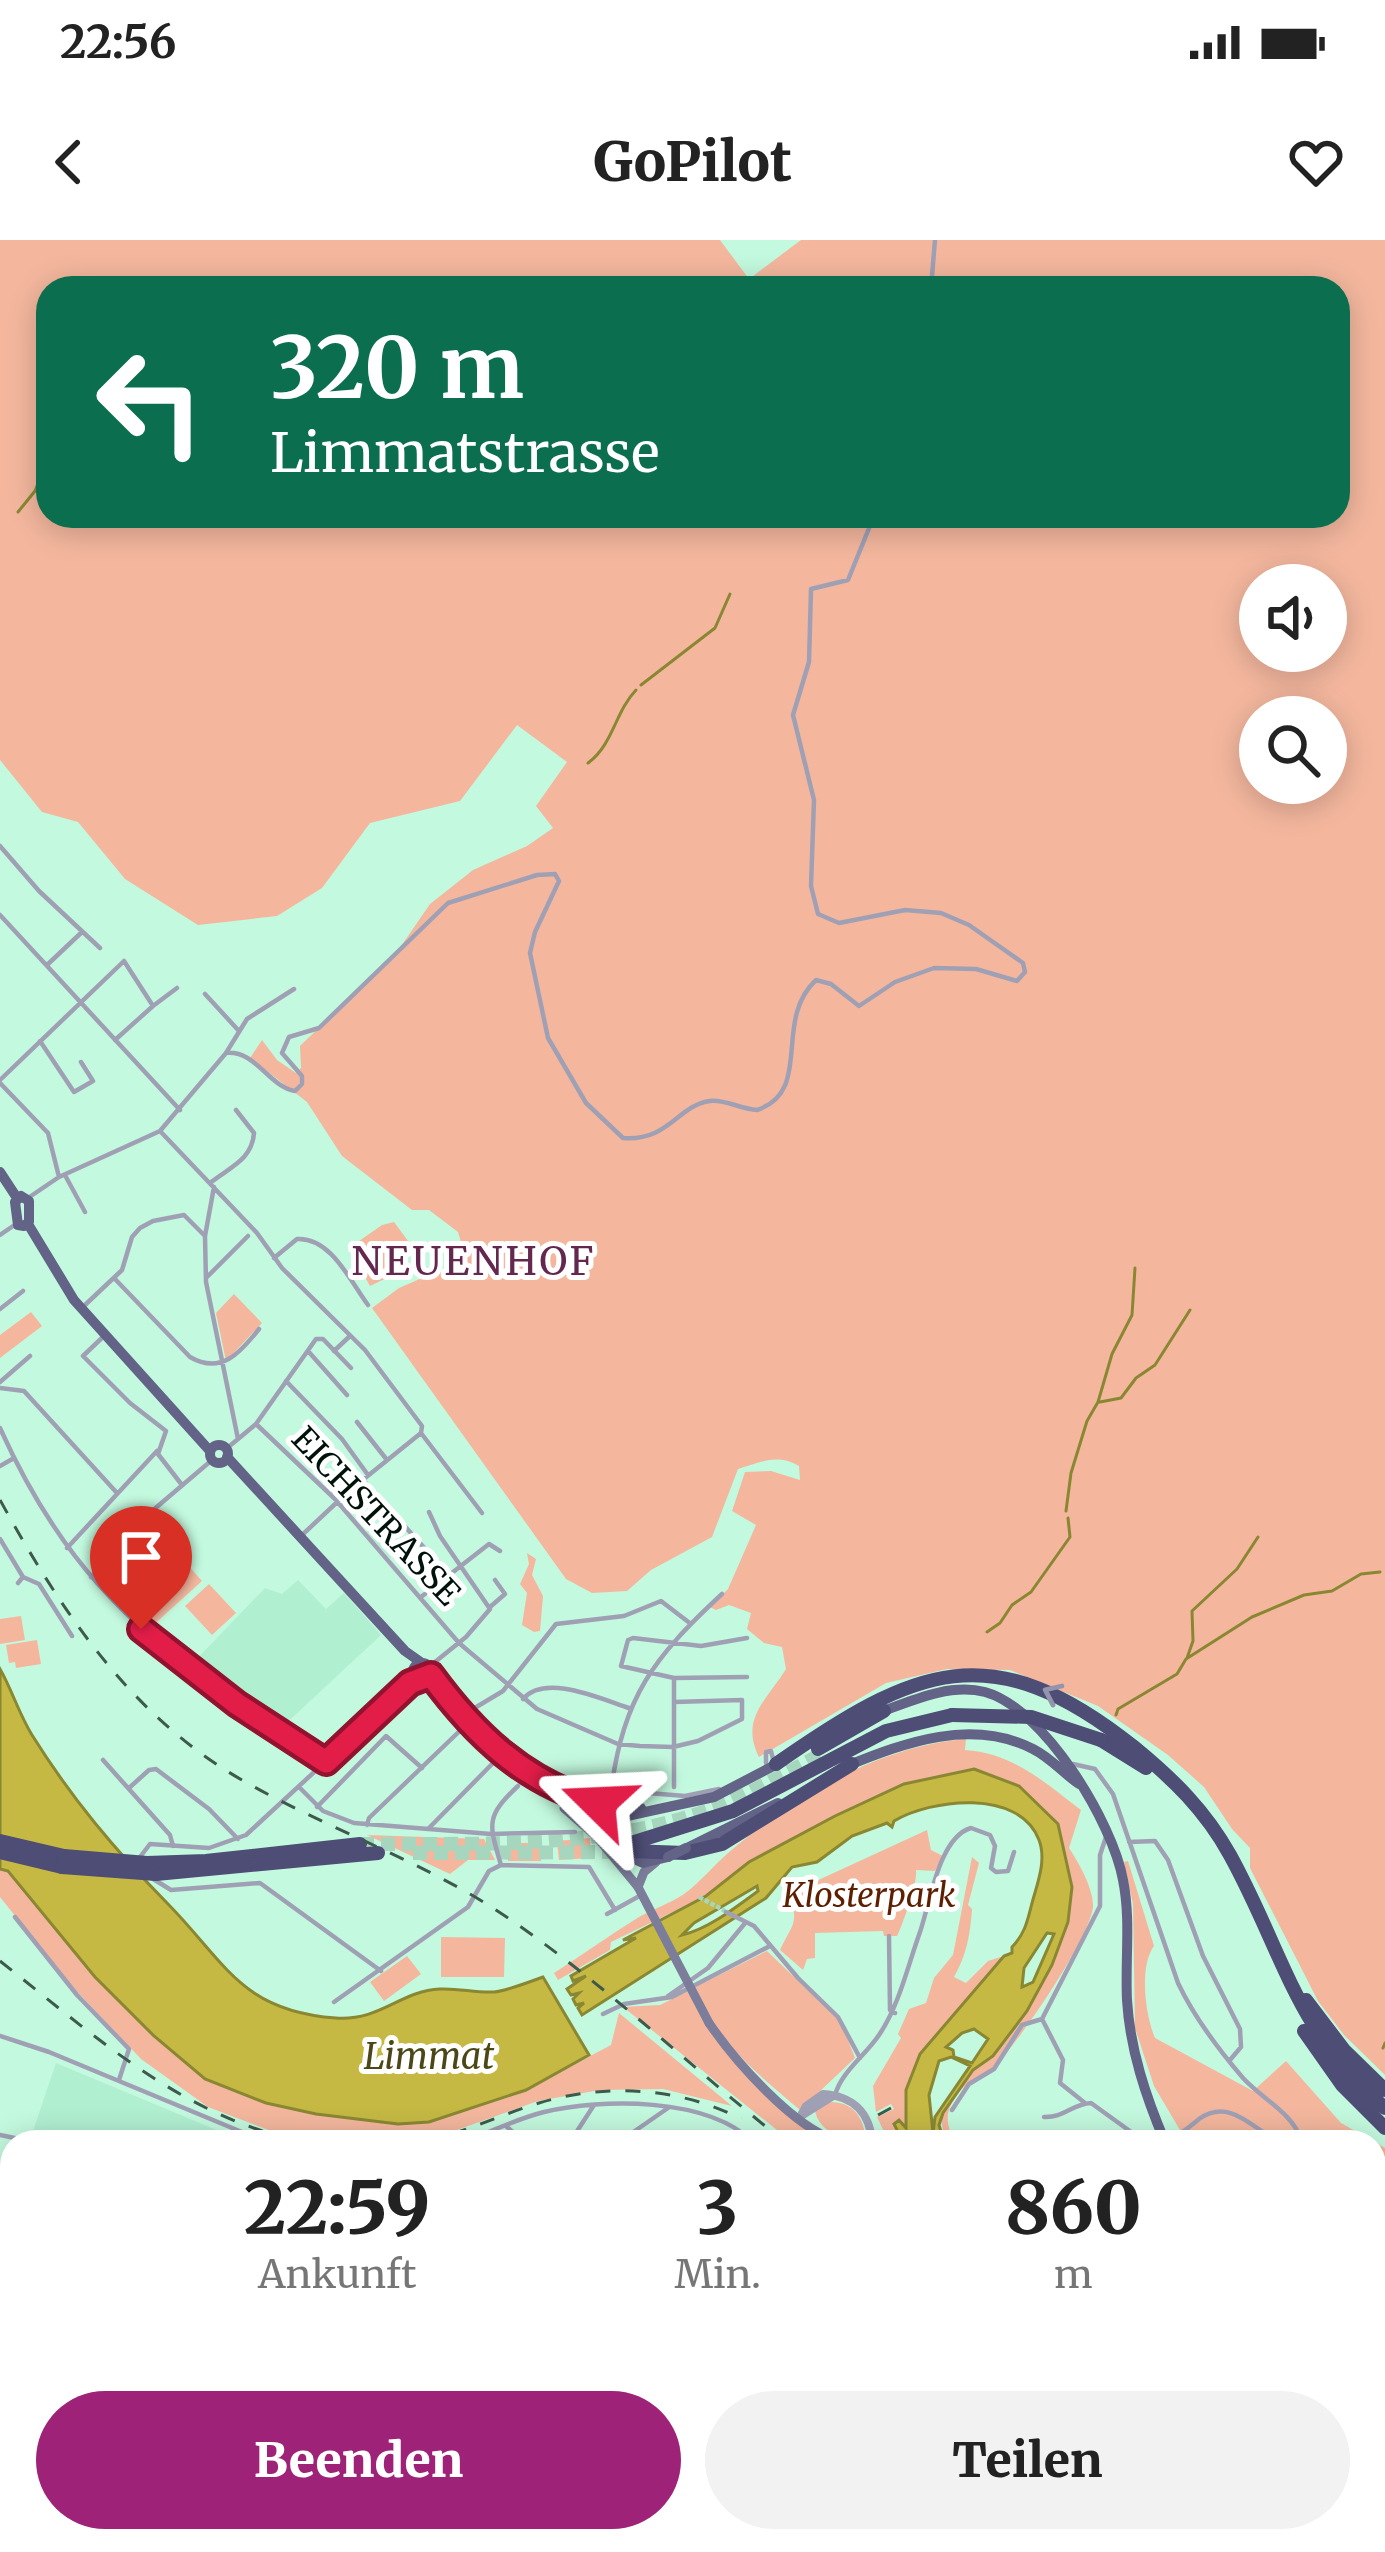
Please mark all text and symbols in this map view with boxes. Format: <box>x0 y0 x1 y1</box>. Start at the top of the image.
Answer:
text: 22:56 <box>60 14 176 70</box>
text: GoPilot <box>593 128 792 196</box>
icon: back <box>36 129 102 195</box>
icon: heart <box>1283 129 1349 195</box>
text: 320 m <box>270 315 524 421</box>
icon: left <box>72 324 228 480</box>
text: Limmatstrasse <box>270 419 659 487</box>
map controls <box>1239 564 1347 804</box>
button: sound <box>1239 564 1347 672</box>
button: search <box>1239 696 1347 804</box>
district label: NEUENHOF <box>351 1237 597 1286</box>
street label: EICHSTRASSE <box>283 1418 469 1614</box>
pin <box>90 1506 192 1629</box>
icon: arrive <box>108 1524 174 1590</box>
one-way arrow <box>1042 1684 1064 1707</box>
position arrow <box>535 1740 661 1866</box>
park label: Klosterpark <box>782 1875 955 1916</box>
water label: Limmat <box>364 2034 495 2079</box>
text: 22:59 <box>244 2162 430 2253</box>
text: 3 <box>697 2162 738 2253</box>
text: 860 <box>1005 2162 1142 2253</box>
text: Ankunft <box>258 2250 416 2299</box>
text: Min. <box>674 2250 761 2299</box>
text: m <box>1054 2250 1093 2299</box>
button: Beenden <box>36 2391 681 2529</box>
button: Teilen <box>705 2391 1350 2529</box>

